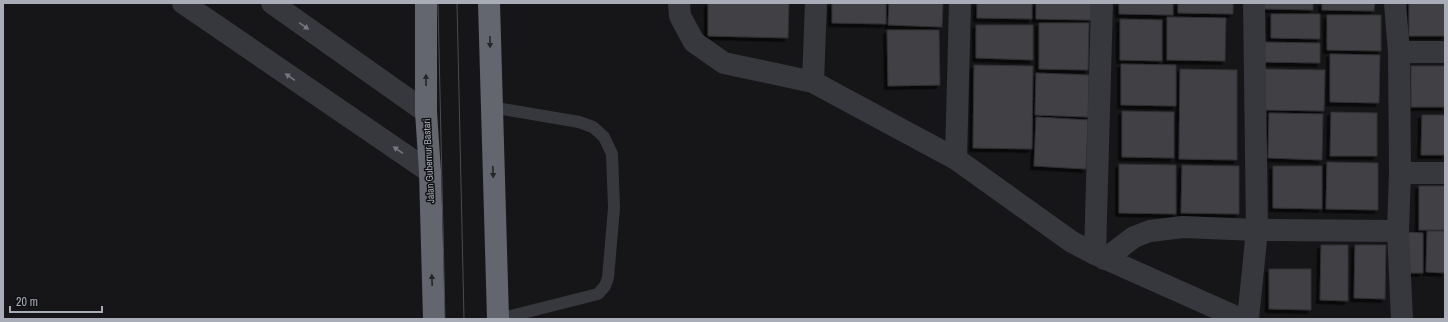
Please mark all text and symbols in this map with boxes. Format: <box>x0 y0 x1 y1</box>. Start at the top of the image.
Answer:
one-way arrow <box>299 22 309 30</box>
one-way arrow <box>487 36 493 49</box>
one-way arrow <box>285 73 296 80</box>
one-way arrow <box>423 73 429 86</box>
street label: Jalan Gubernur Bastari <box>420 118 437 204</box>
one-way arrow <box>392 146 403 154</box>
one-way arrow <box>490 166 496 179</box>
one-way arrow <box>429 273 435 286</box>
scale bar <box>10 288 102 314</box>
text: 20 m <box>16 294 38 310</box>

